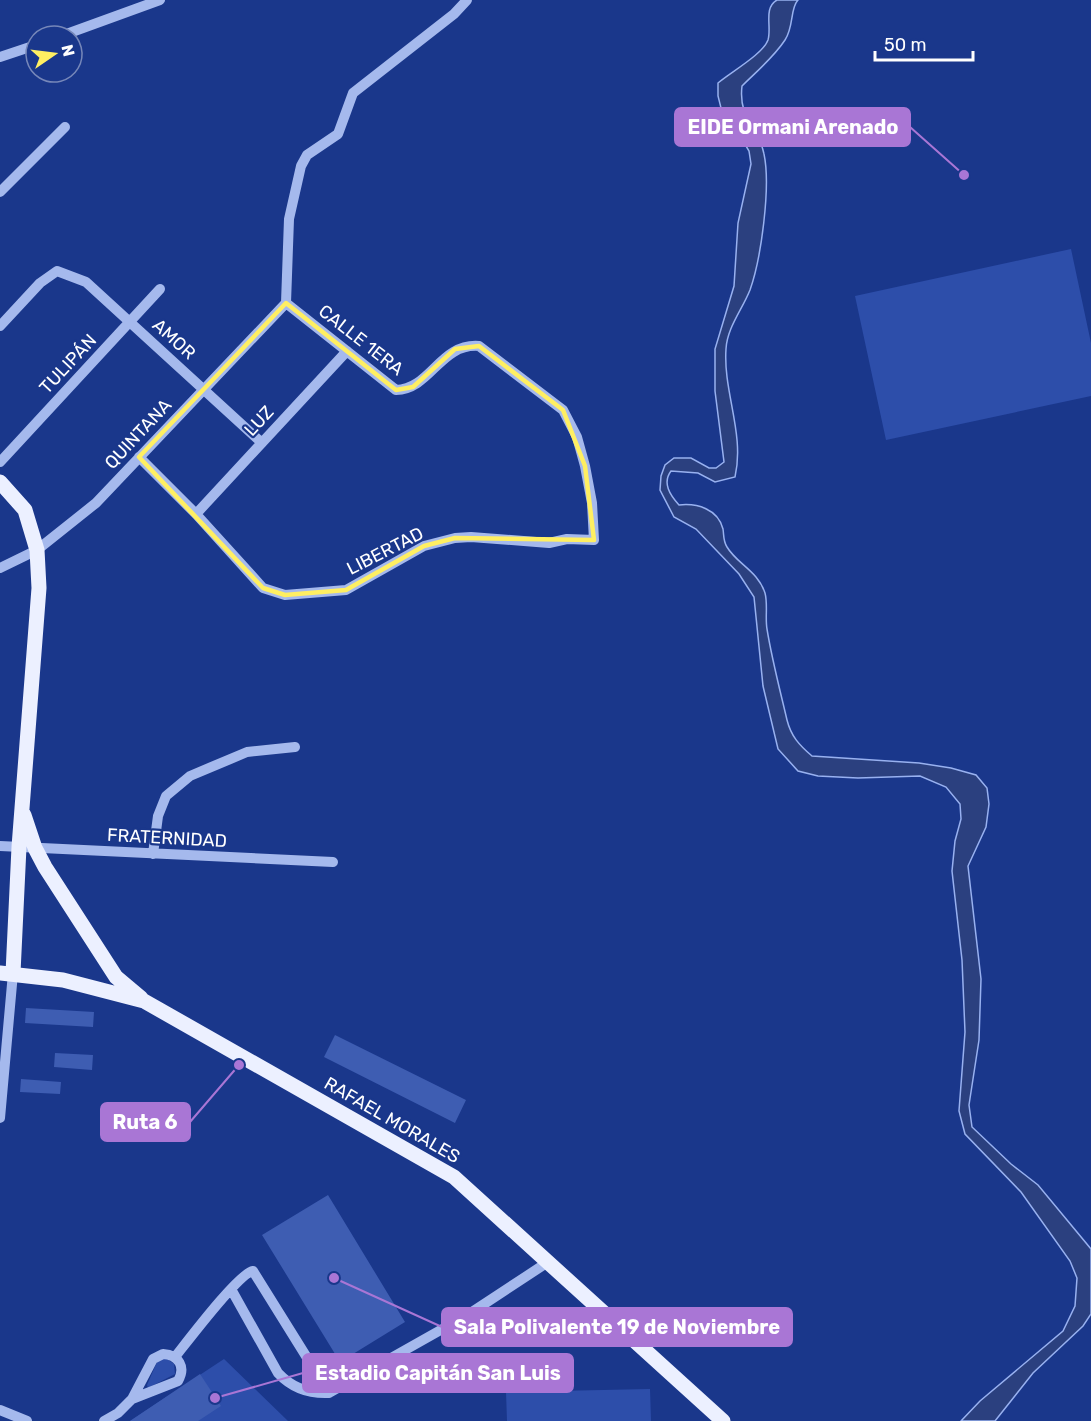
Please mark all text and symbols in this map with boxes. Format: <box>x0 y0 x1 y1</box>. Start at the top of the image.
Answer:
north arrow <box>24 24 84 84</box>
scale bar <box>875 24 972 62</box>
text: 50 m <box>884 34 927 56</box>
text: N <box>57 43 79 58</box>
callout: EIDE Ormani Arenado <box>675 108 910 146</box>
text: EIDE Ormani Arenado <box>687 115 899 139</box>
street label: CALLE 1ERA <box>314 300 408 380</box>
street label: AMOR <box>148 314 200 364</box>
street label: TULIPÁN <box>35 330 101 398</box>
street label: QUINTANA <box>100 394 176 474</box>
street label: LUZ <box>240 401 279 441</box>
street label: LIBERTAD <box>343 522 427 580</box>
street label: FRATERNIDAD <box>106 824 228 852</box>
street label: RAFAEL MORALES <box>320 1072 464 1168</box>
callout: Ruta 6 <box>101 1103 190 1141</box>
text: Ruta 6 <box>112 1110 178 1134</box>
callout: Sala Polivalente 19 de Noviembre <box>442 1308 792 1346</box>
text: Sala Polivalente 19 de Noviembre <box>454 1315 780 1339</box>
callout: Estadio Capitán San Luis <box>303 1354 573 1392</box>
text: Estadio Capitán San Luis <box>315 1361 561 1385</box>

